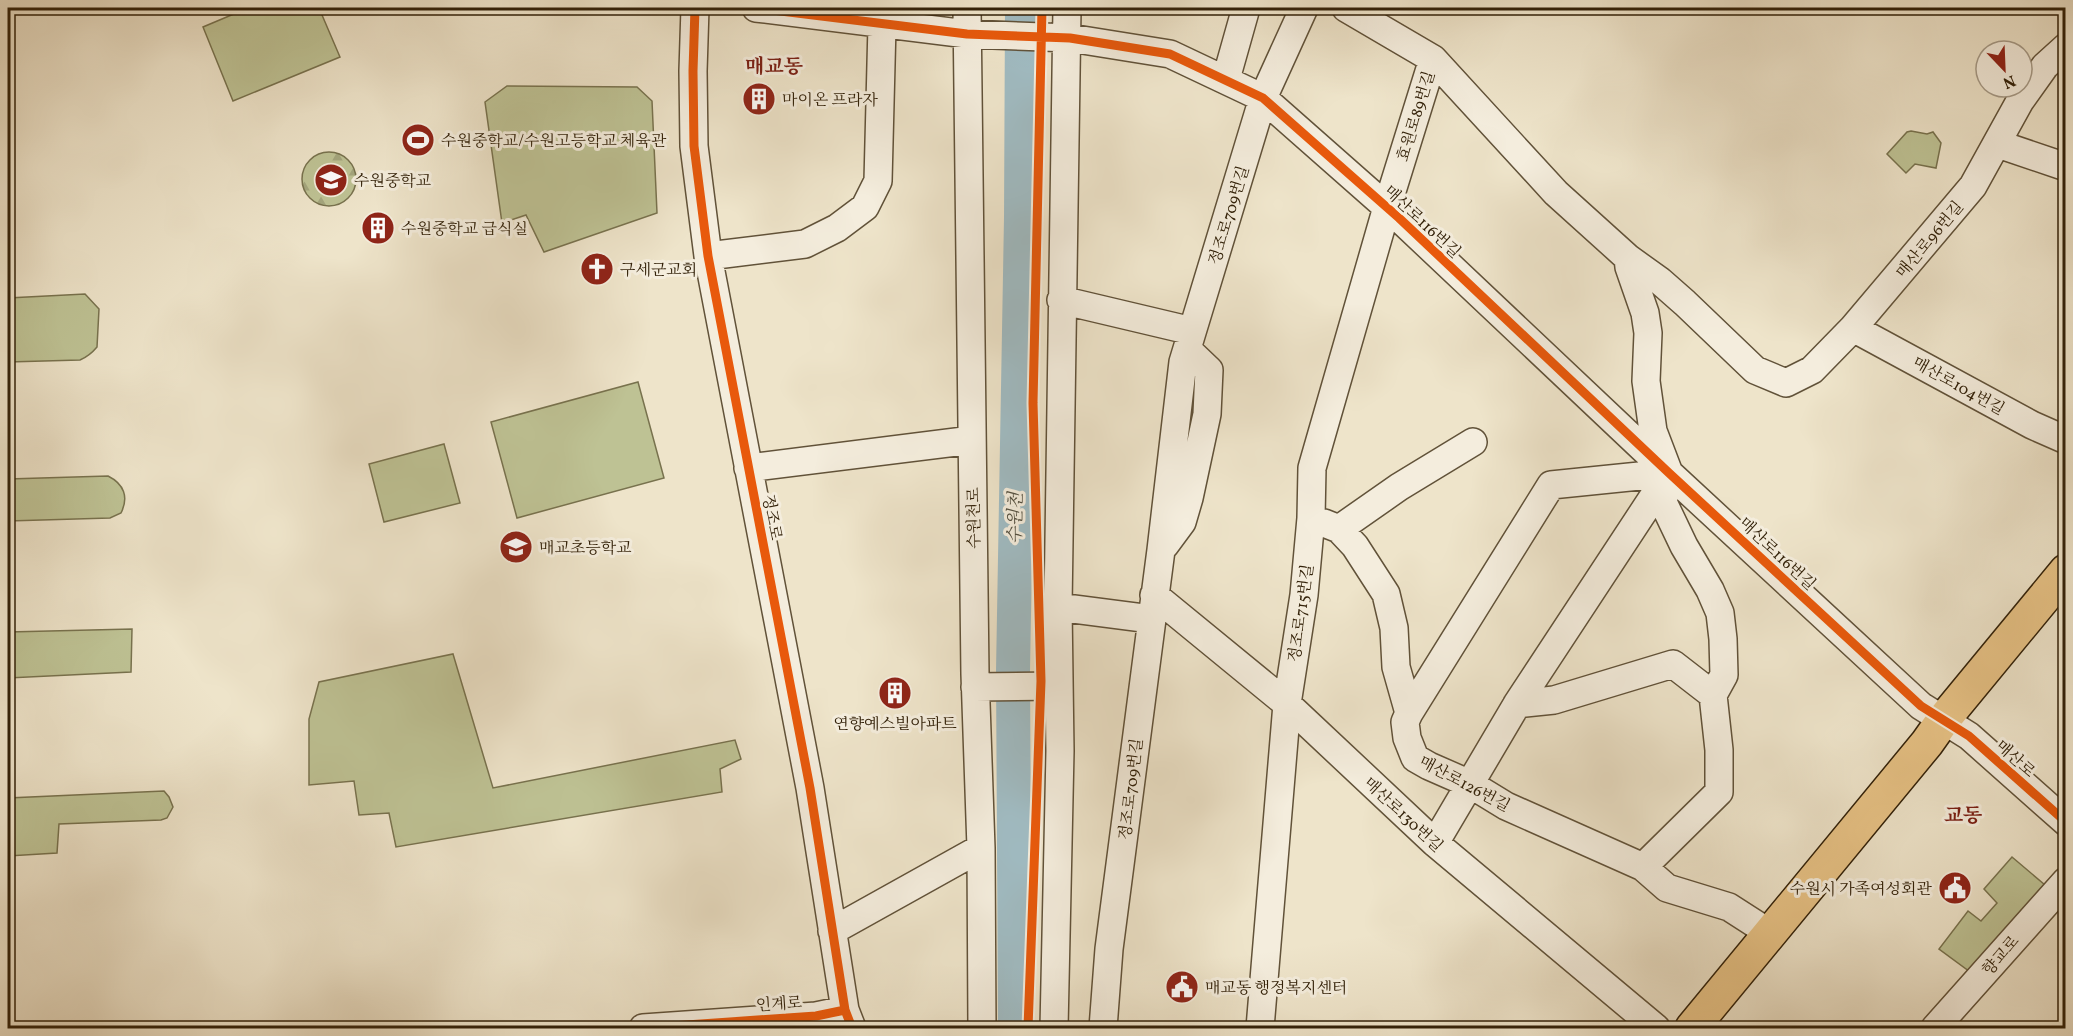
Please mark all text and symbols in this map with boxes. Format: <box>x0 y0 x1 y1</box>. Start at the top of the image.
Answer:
north arrow <box>1974 39 2034 99</box>
district label: 매교동 <box>745 54 804 82</box>
street label: 효원로89번길 <box>1393 69 1441 165</box>
text: N <box>1999 69 2019 94</box>
building icon: 마이온 프라자 <box>741 81 777 117</box>
place label: 마이온 프라자 <box>782 90 878 112</box>
sports icon: 수원중학교/수원고등학교 체육관 <box>400 122 436 158</box>
place label: 수원중학교/수원고등학교 체육관 <box>441 131 667 153</box>
school or university icon: 수원중학교 <box>313 162 349 198</box>
street label: 정조로709번길 <box>1204 163 1255 268</box>
place label: 수원중학교 <box>354 171 431 193</box>
street label: 매산로116번길 <box>1378 181 1465 264</box>
street label: 매산로96번길 <box>1892 197 1969 283</box>
building icon: 수원중학교 급식실 <box>360 210 396 246</box>
place label: 수원중학교 급식실 <box>401 219 528 241</box>
church icon: 구세군교회 <box>579 251 615 287</box>
place label: 구세군교회 <box>620 260 697 282</box>
street label: 매산로104번길 <box>1908 352 2008 421</box>
street label: 수원천로 <box>963 486 987 549</box>
water label: 수원천 <box>1004 490 1029 544</box>
street label: 정조로 <box>756 493 786 543</box>
street label: 매산로116번길 <box>1733 513 1820 596</box>
school or university icon: 매교초등학교 <box>498 529 534 565</box>
place label: 매교초등학교 <box>539 538 632 560</box>
street label: 정조로715번길 <box>1284 563 1320 664</box>
building icon: 연향예스빌아파트 <box>877 675 913 711</box>
place label: 연향예스빌아파트 <box>833 714 957 736</box>
street label: 매산로 <box>1990 736 2040 784</box>
street label: 정조로709번길 <box>1115 737 1149 841</box>
street label: 매산로126번길 <box>1415 752 1513 818</box>
street label: 매산로130번길 <box>1358 773 1447 858</box>
district label: 교동 <box>1944 803 1983 831</box>
public building icon: 수원시 가족여성회관 <box>1937 870 1973 906</box>
place label: 수원시 가족여성회관 <box>1790 879 1933 901</box>
street label: 향교로 <box>1978 931 2025 981</box>
public building icon: 매교동 행정복지센터 <box>1164 969 1200 1005</box>
place label: 매교동 행정복지센터 <box>1205 978 1347 1000</box>
street label: 인계로 <box>755 992 804 1018</box>

